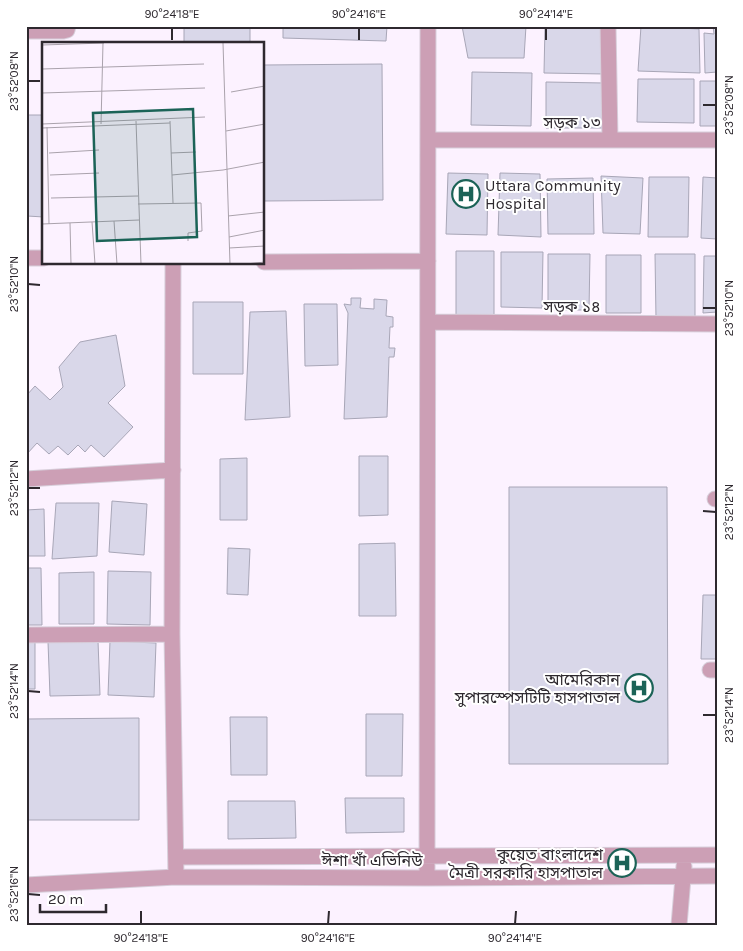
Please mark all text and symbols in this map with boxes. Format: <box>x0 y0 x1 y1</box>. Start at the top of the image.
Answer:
text: 90°24'18"E <box>144 7 200 21</box>
text: 90°24'16"E <box>332 7 386 21</box>
text: 90°24'14"E <box>519 7 573 21</box>
inset map <box>42 42 265 265</box>
text: 23°52'08"N <box>7 51 21 111</box>
text: 23°52'08"N <box>722 75 736 135</box>
street label: সড়ক ১৩ <box>542 113 601 132</box>
place label: Uttara Community Hospital <box>485 176 621 213</box>
hospital icon: Uttara Community Hospital <box>451 179 481 209</box>
text: 23°52'10"N <box>7 256 21 312</box>
text: 23°52'10"N <box>722 280 736 336</box>
street label: সড়ক ১৪ <box>542 297 601 316</box>
text: 23°52'12"N <box>7 460 21 516</box>
text: 23°52'12"N <box>722 484 736 540</box>
text: 23°52'14"N <box>7 663 21 719</box>
place label: আমেরিকান সুপারস্পেসটিটি হাসপাতাল <box>454 670 620 707</box>
hospital icon: আমেরিকান সুপারস্পেসটিটি হাসপাতাল <box>624 673 654 703</box>
text: 23°52'14"N <box>722 687 736 743</box>
place label: কুয়েত বাংলাদেশ মৈত্রী সরকারি হাসপাতাল <box>448 845 604 882</box>
hospital icon: কুয়েত বাংলাদেশ মৈত্রী সরকারি হাসপাতাল <box>607 848 637 878</box>
street label: ঈশা খাঁ এভিনিউ <box>320 851 423 870</box>
text: 23°52'16"N <box>7 866 21 922</box>
scale bar <box>40 881 106 913</box>
text: 20 m <box>48 890 83 908</box>
text: 90°24'18"E <box>113 931 169 945</box>
text: 90°24'16"E <box>301 931 355 945</box>
text: 90°24'14"E <box>488 931 542 945</box>

